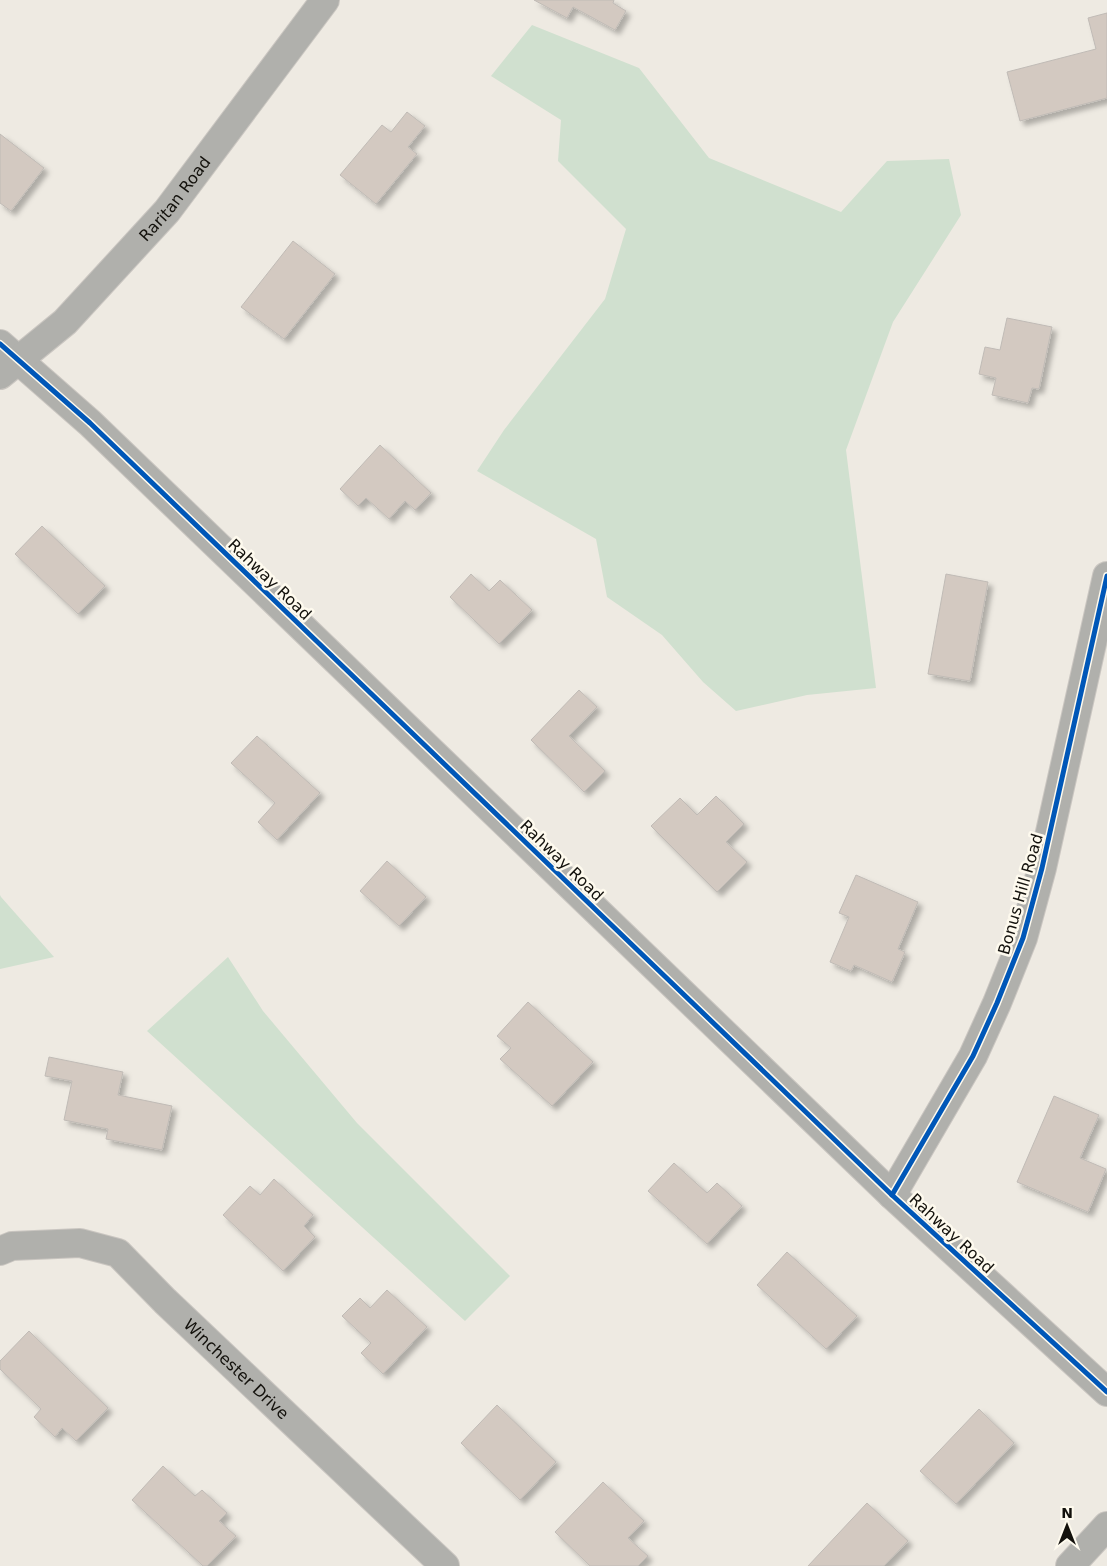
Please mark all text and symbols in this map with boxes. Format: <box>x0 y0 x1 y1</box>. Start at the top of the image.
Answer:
street label: Raritan Road <box>135 153 215 245</box>
street label: Rahway Road <box>224 535 315 624</box>
street label: Rahway Road <box>516 816 607 905</box>
street label: Bonus Hill Road <box>994 831 1047 957</box>
street label: Rahway Road <box>906 1189 998 1277</box>
street label: Winchester Drive <box>180 1315 293 1423</box>
north arrow <box>1042 1501 1092 1551</box>
text: N <box>1061 1505 1073 1521</box>

